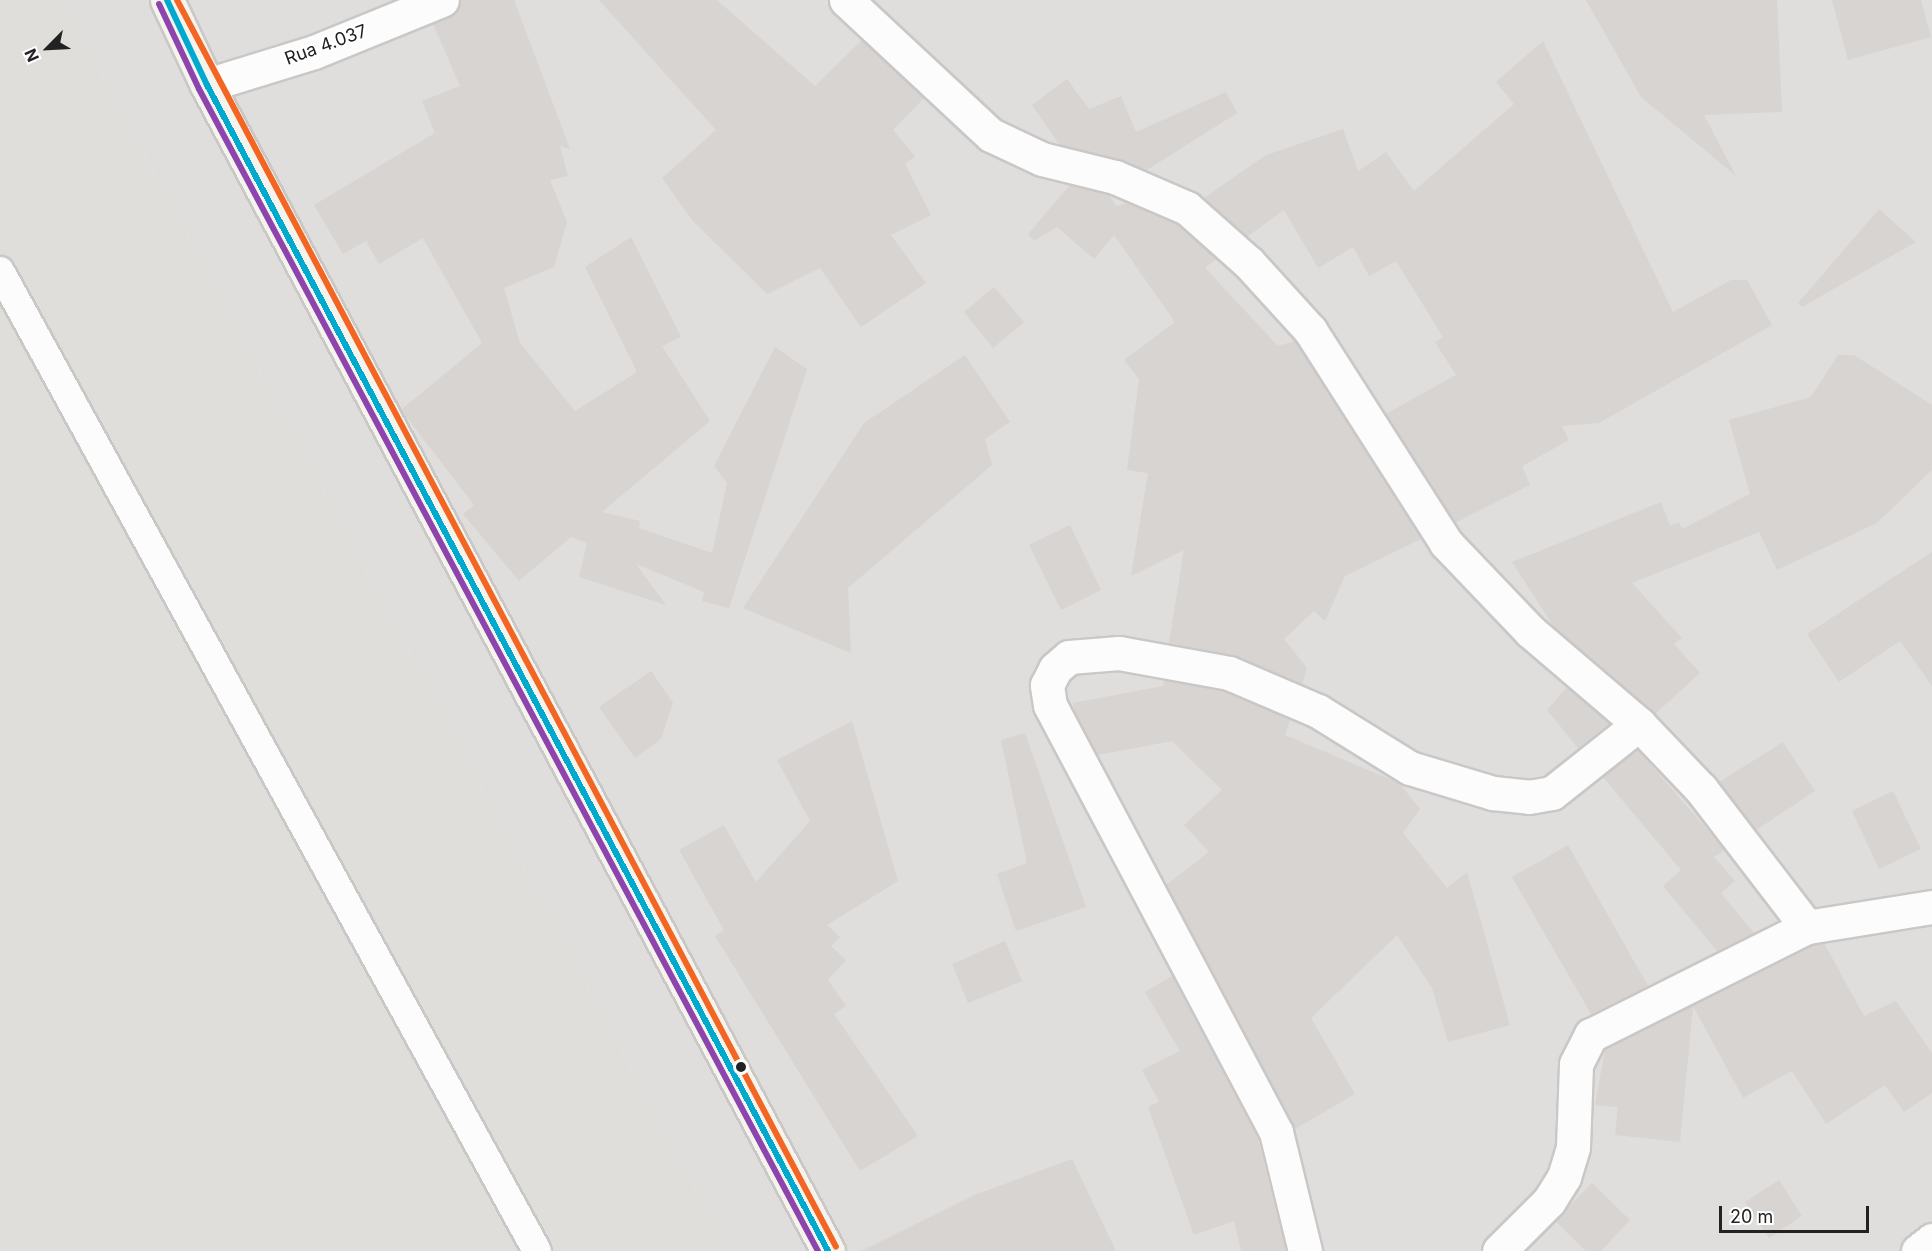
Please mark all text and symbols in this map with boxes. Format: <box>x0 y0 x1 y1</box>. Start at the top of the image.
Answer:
north arrow <box>18 18 78 78</box>
street label: Rua 4.037 <box>282 20 370 70</box>
text: N <box>20 46 43 65</box>
unlabelled marker <box>735 1061 747 1073</box>
scale bar <box>1722 1194 1872 1232</box>
text: 20 m <box>1730 1206 1773 1227</box>

